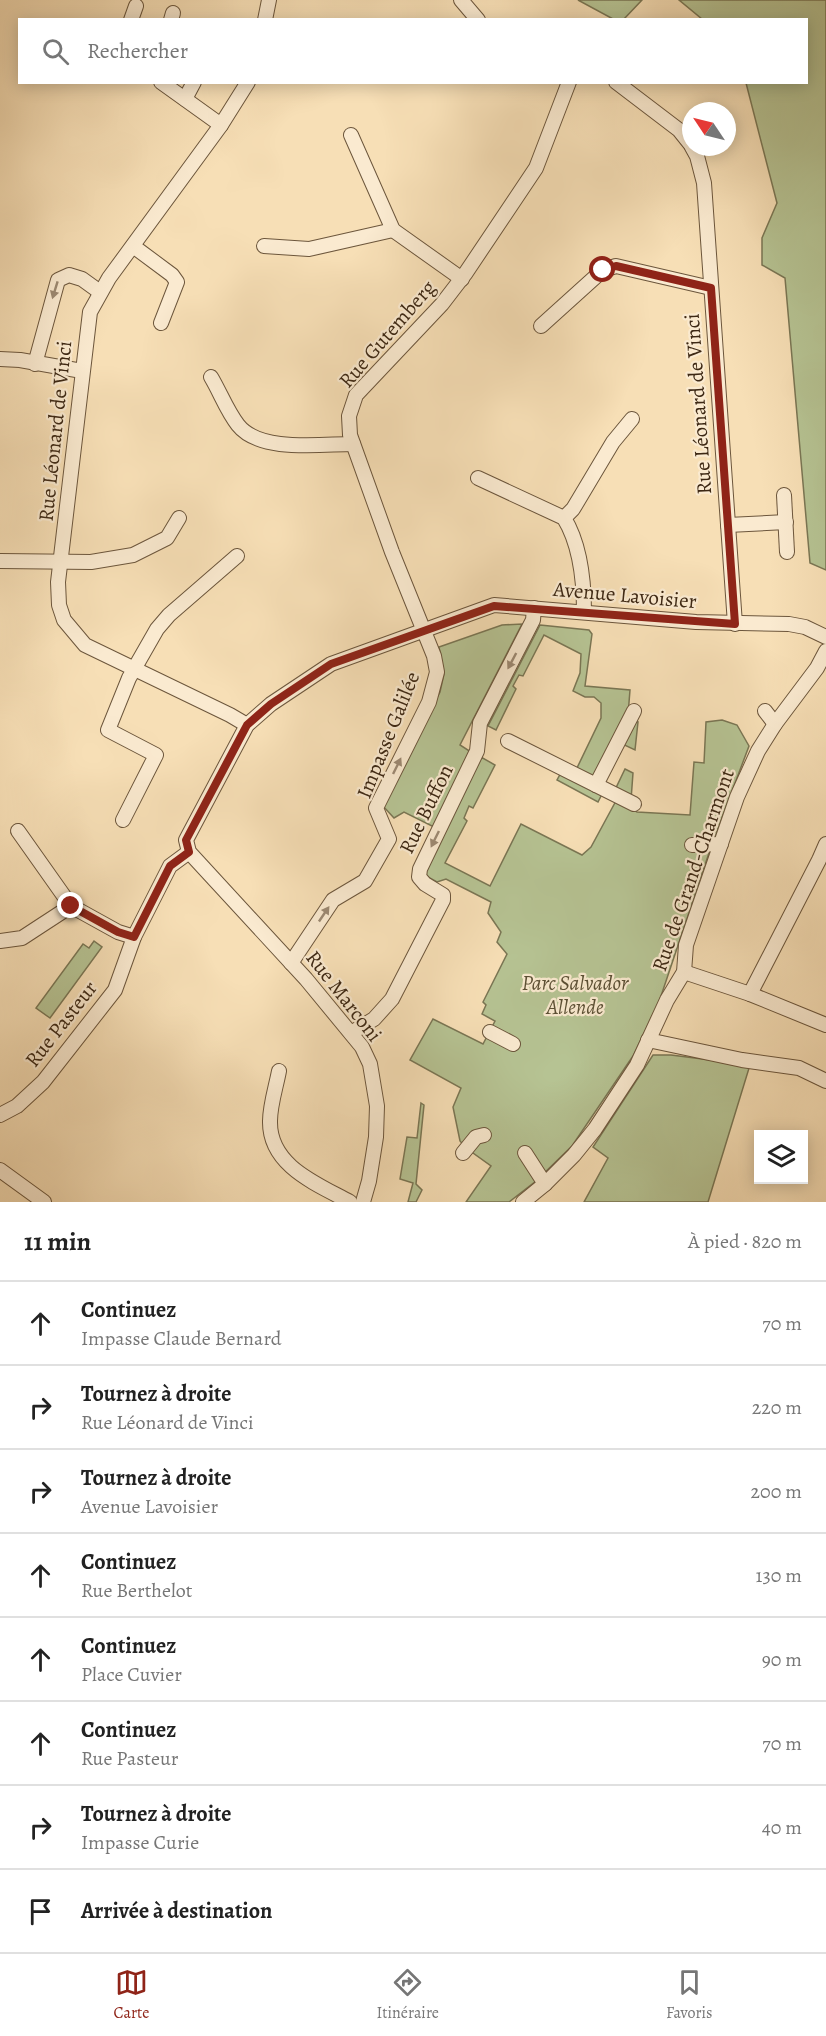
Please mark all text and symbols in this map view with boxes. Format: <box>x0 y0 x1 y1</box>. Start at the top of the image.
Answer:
search box <box>18 18 808 84</box>
icon: search <box>39 35 72 68</box>
text: Rechercher <box>87 36 188 66</box>
north arrow <box>682 102 736 156</box>
route start <box>589 256 615 282</box>
street label: Rue Gutemberg <box>332 274 442 394</box>
one-way arrow <box>50 281 59 299</box>
street label: Rue Léonard de Vinci <box>678 313 718 495</box>
street label: Rue Léonard de Vinci <box>32 339 78 523</box>
street label: Avenue Lavoisier <box>551 575 698 615</box>
one-way arrow <box>507 653 517 670</box>
street label: Impasse Galilée <box>350 667 426 803</box>
one-way arrow <box>392 758 402 775</box>
street label: Rue Buffon <box>392 760 460 858</box>
street label: Rue de Grand-Charmont <box>645 765 741 975</box>
one-way arrow <box>430 830 439 847</box>
route end <box>57 892 83 918</box>
one-way arrow <box>318 906 329 922</box>
street label: Rue Marconi <box>299 945 389 1048</box>
park label: Parc Salvador Allende <box>522 969 629 1021</box>
street label: Rue Pasteur <box>18 975 104 1073</box>
map controls <box>754 1130 808 1184</box>
button: layers <box>754 1130 808 1184</box>
text: 11 min <box>24 1224 91 1259</box>
text: À pied · 820 m <box>688 1228 802 1255</box>
text: Continuez <box>81 1295 176 1325</box>
icon: ahead <box>24 1307 57 1340</box>
text: 70 m <box>762 1310 802 1337</box>
text: Impasse Claude Bernard <box>81 1325 282 1352</box>
text: Tournez à droite <box>81 1379 232 1409</box>
icon: right <box>24 1391 57 1424</box>
text: 220 m <box>752 1394 802 1421</box>
text: Rue Léonard de Vinci <box>81 1409 254 1436</box>
text: Tournez à droite <box>81 1463 232 1493</box>
icon: right <box>24 1475 57 1508</box>
text: 200 m <box>751 1478 802 1505</box>
text: Avenue Lavoisier <box>81 1493 218 1520</box>
text: Continuez <box>81 1547 176 1577</box>
icon: ahead <box>24 1559 57 1592</box>
text: 130 m <box>756 1562 802 1589</box>
text: Rue Berthelot <box>81 1577 192 1604</box>
text: Continuez <box>81 1631 176 1661</box>
icon: ahead <box>24 1643 57 1676</box>
text: 90 m <box>762 1646 802 1673</box>
text: Place Cuvier <box>81 1661 182 1688</box>
text: Continuez <box>81 1715 176 1745</box>
icon: ahead <box>24 1727 57 1760</box>
text: 70 m <box>762 1730 802 1757</box>
text: Rue Pasteur <box>81 1745 178 1772</box>
text: Tournez à droite <box>81 1799 232 1829</box>
icon: right <box>24 1811 57 1844</box>
text: 40 m <box>762 1814 802 1841</box>
text: Impasse Curie <box>81 1829 199 1856</box>
icon: arrive <box>24 1895 57 1928</box>
text: Arrivée à destination <box>81 1896 272 1926</box>
tab: Carte <box>113 1966 150 2024</box>
tab: Itinéraire <box>376 1966 439 2024</box>
tab: Favoris <box>666 1966 713 2024</box>

